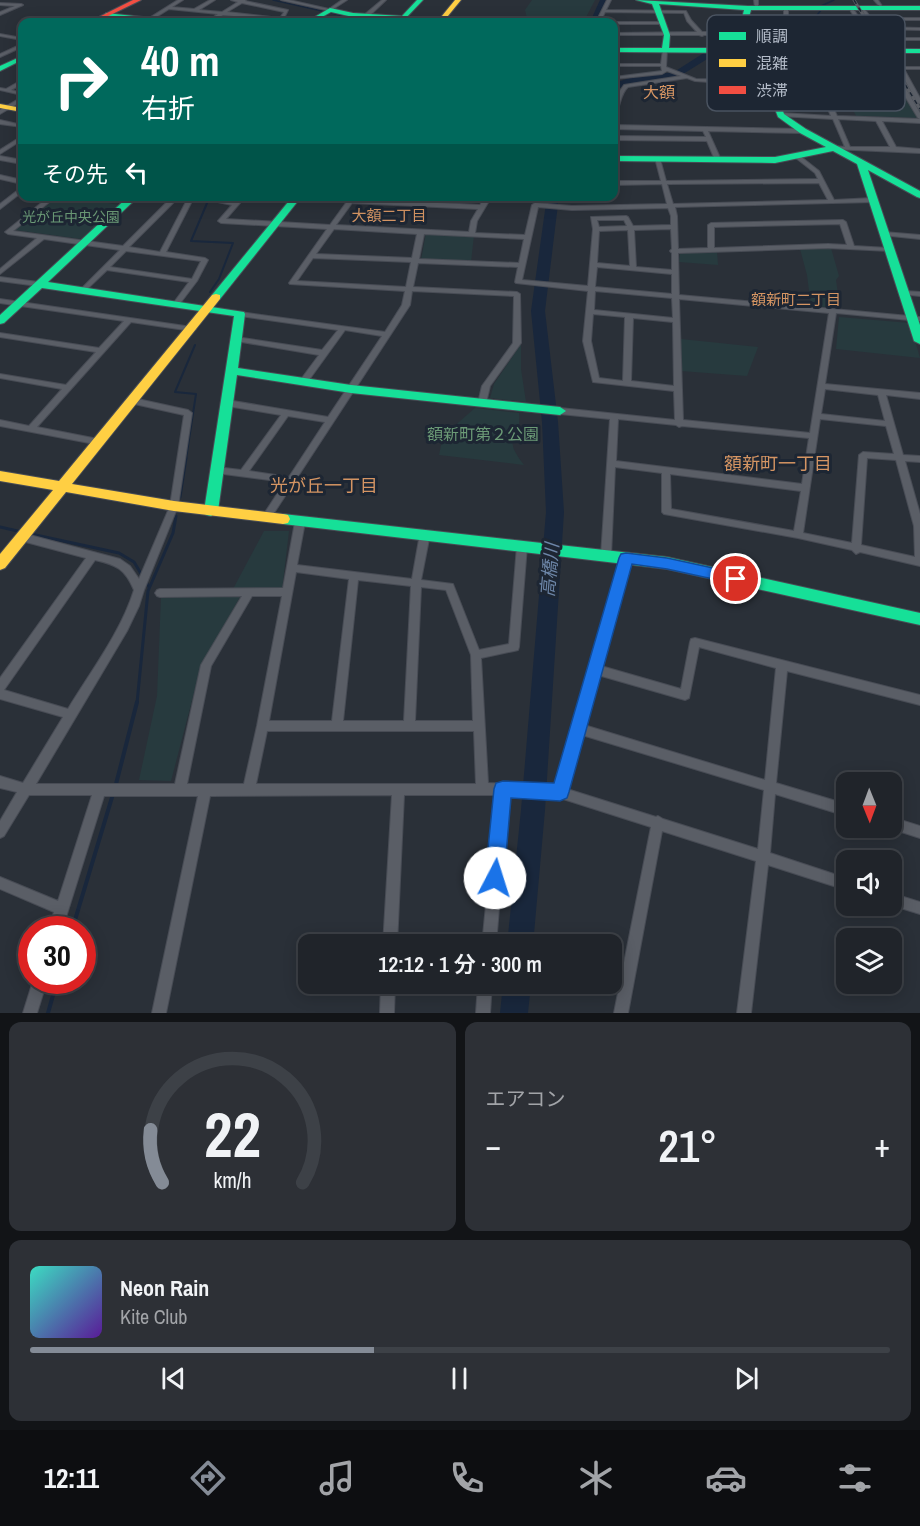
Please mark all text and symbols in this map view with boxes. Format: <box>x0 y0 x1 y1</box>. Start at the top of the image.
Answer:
legend <box>707 15 905 111</box>
text: 順調 <box>756 25 788 47</box>
text: 40 m <box>141 33 220 89</box>
icon: right <box>42 42 120 120</box>
text: 混雑 <box>756 52 788 74</box>
text: 渋滞 <box>756 79 788 101</box>
district label: 大額 <box>643 81 675 103</box>
text: 右折 <box>141 90 195 126</box>
icon: left <box>120 156 153 189</box>
text: その先 <box>42 159 108 189</box>
district label: 大額二丁目 <box>351 205 427 226</box>
park label: 光が丘中央公園 <box>22 208 120 226</box>
district label: 額新町二丁目 <box>751 289 841 310</box>
park label: 額新町第２公園 <box>427 423 539 445</box>
district label: 額新町一丁目 <box>724 451 832 476</box>
district label: 光が丘一丁目 <box>270 473 378 498</box>
water label: 高橋川 <box>535 540 564 598</box>
pin <box>710 553 761 604</box>
icon: arrive <box>719 562 752 595</box>
north arrow <box>836 772 902 838</box>
map controls <box>836 772 902 994</box>
position arrow <box>463 846 527 910</box>
button: sound <box>836 850 902 916</box>
speed limit sign: 30 <box>18 916 96 994</box>
button: layers <box>836 928 902 994</box>
text: 12:12 · 1 分 · 300 m <box>378 949 542 979</box>
text: エアコン <box>486 1085 566 1112</box>
text: 22 <box>204 1092 261 1176</box>
text: 21° <box>658 1115 717 1176</box>
text: − <box>486 1123 501 1167</box>
text: + <box>874 1123 890 1167</box>
text: km/h <box>213 1167 251 1196</box>
text: Neon Rain <box>120 1273 209 1303</box>
text: Kite Club <box>120 1303 187 1330</box>
icon: previous <box>157 1362 190 1395</box>
icon: pause <box>443 1362 476 1395</box>
icon: next <box>730 1362 763 1395</box>
icon: directions <box>187 1457 229 1499</box>
icon: music <box>316 1457 358 1499</box>
icon: phone <box>446 1457 488 1499</box>
icon: climate <box>575 1457 617 1499</box>
icon: car <box>705 1457 747 1499</box>
icon: filters <box>834 1457 876 1499</box>
text: 12:11 <box>44 1460 99 1496</box>

